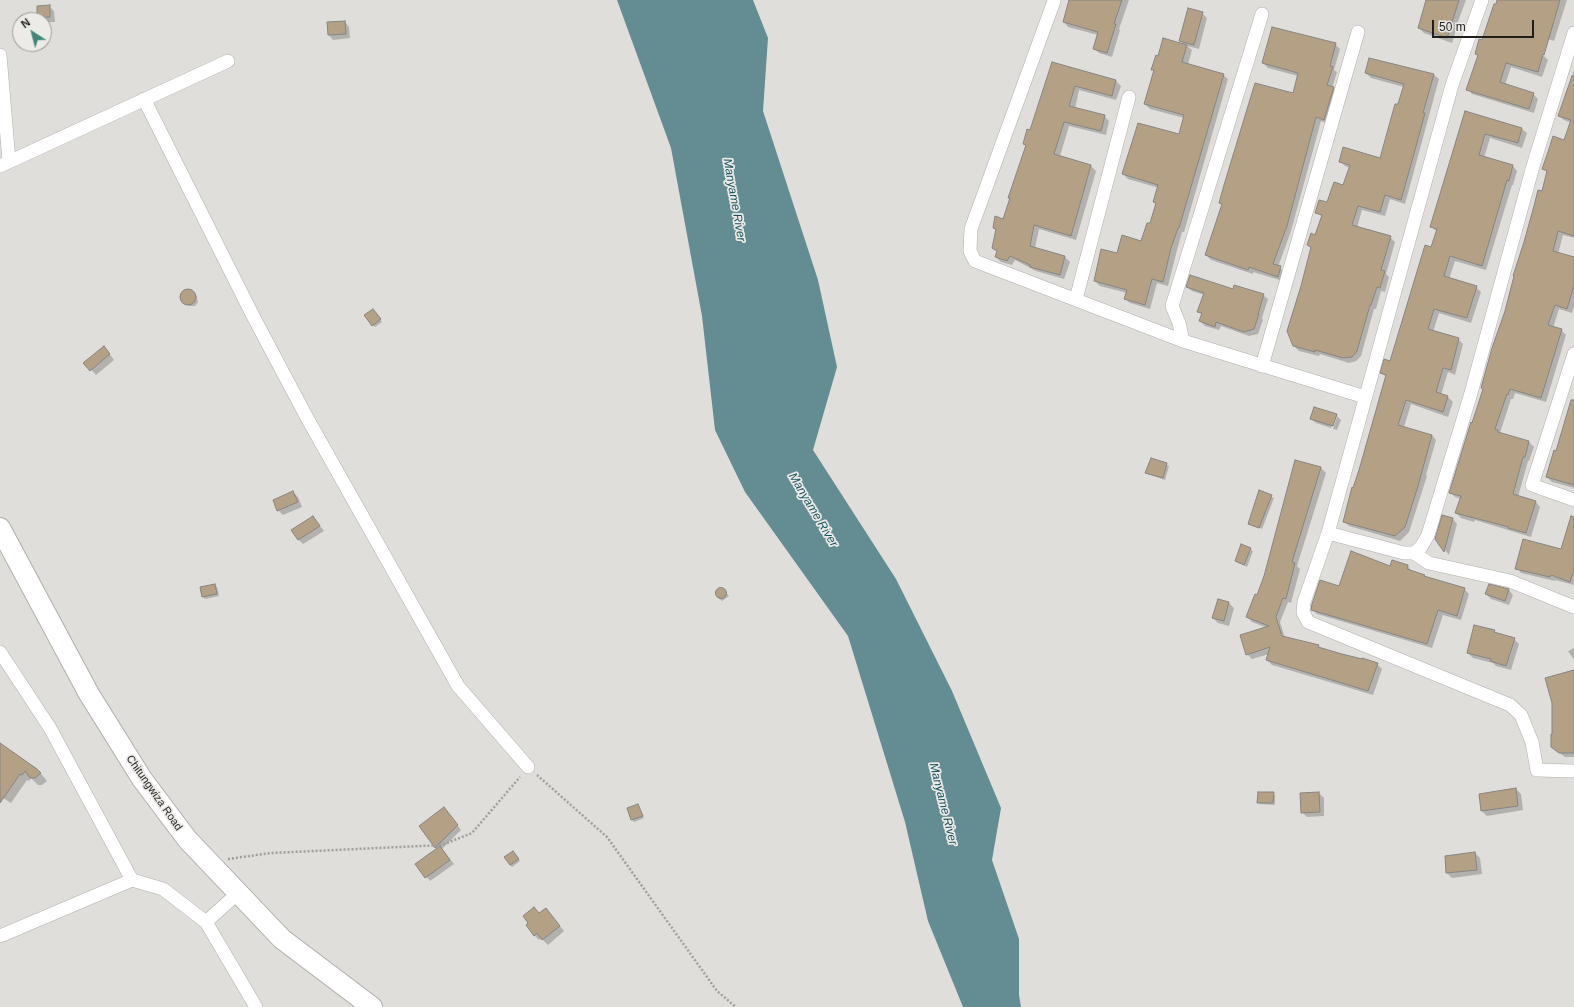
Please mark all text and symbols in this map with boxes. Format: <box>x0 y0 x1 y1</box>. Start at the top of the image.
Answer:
north arrow <box>12 12 52 52</box>
scale bar <box>1434 12 1536 38</box>
text: N <box>19 16 32 30</box>
text: 50 m <box>1439 20 1466 34</box>
water label: Manyame River <box>720 157 748 243</box>
water label: Manyame River <box>785 470 841 550</box>
street label: Chitungwiza Road <box>123 753 185 833</box>
water label: Manyame River <box>926 761 960 847</box>

